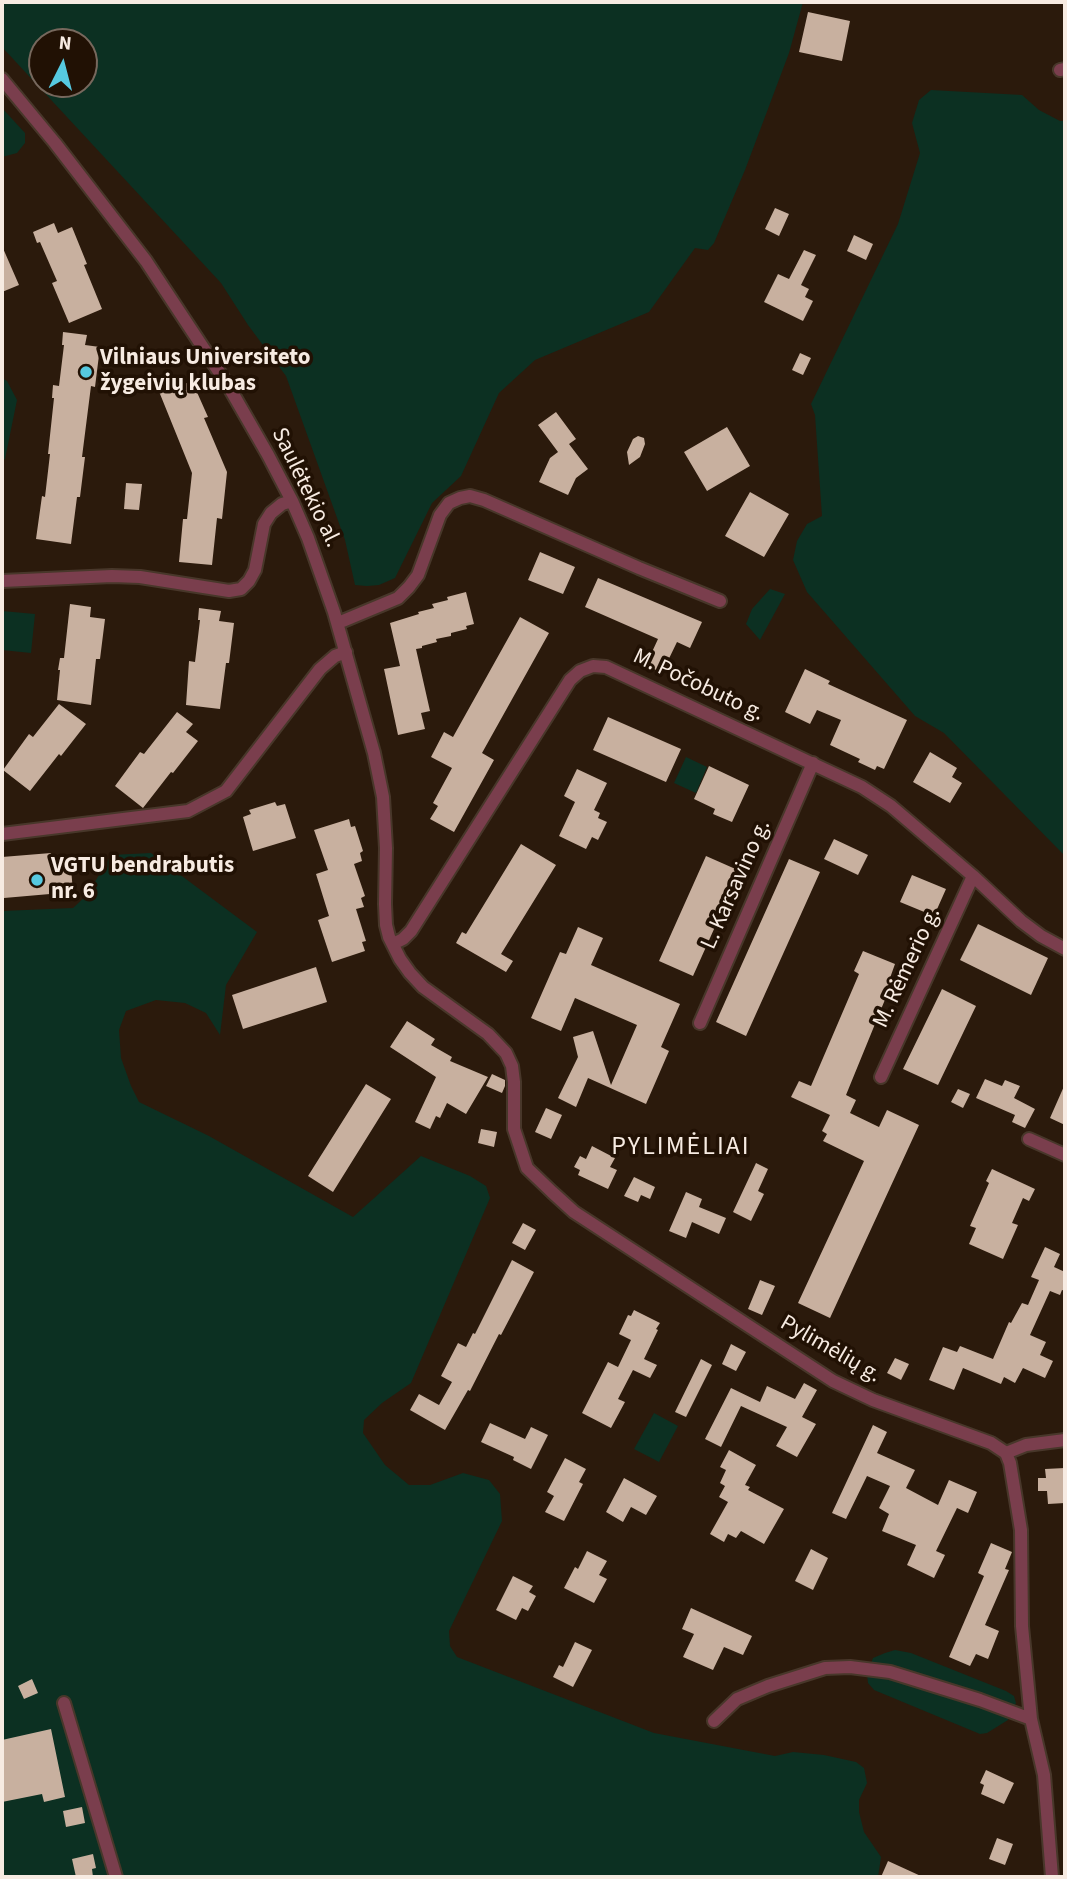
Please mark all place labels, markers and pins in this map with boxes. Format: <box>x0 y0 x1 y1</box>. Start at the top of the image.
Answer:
place label: Vilniaus Universiteto žygeivių klubas <box>100 345 310 399</box>
marker: Vilniaus Universiteto žygeivių klubas <box>78 364 94 380</box>
place label: VGTU bendrabutis nr. 6 <box>51 853 234 907</box>
marker: VGTU bendrabutis nr. 6 <box>29 872 45 888</box>

